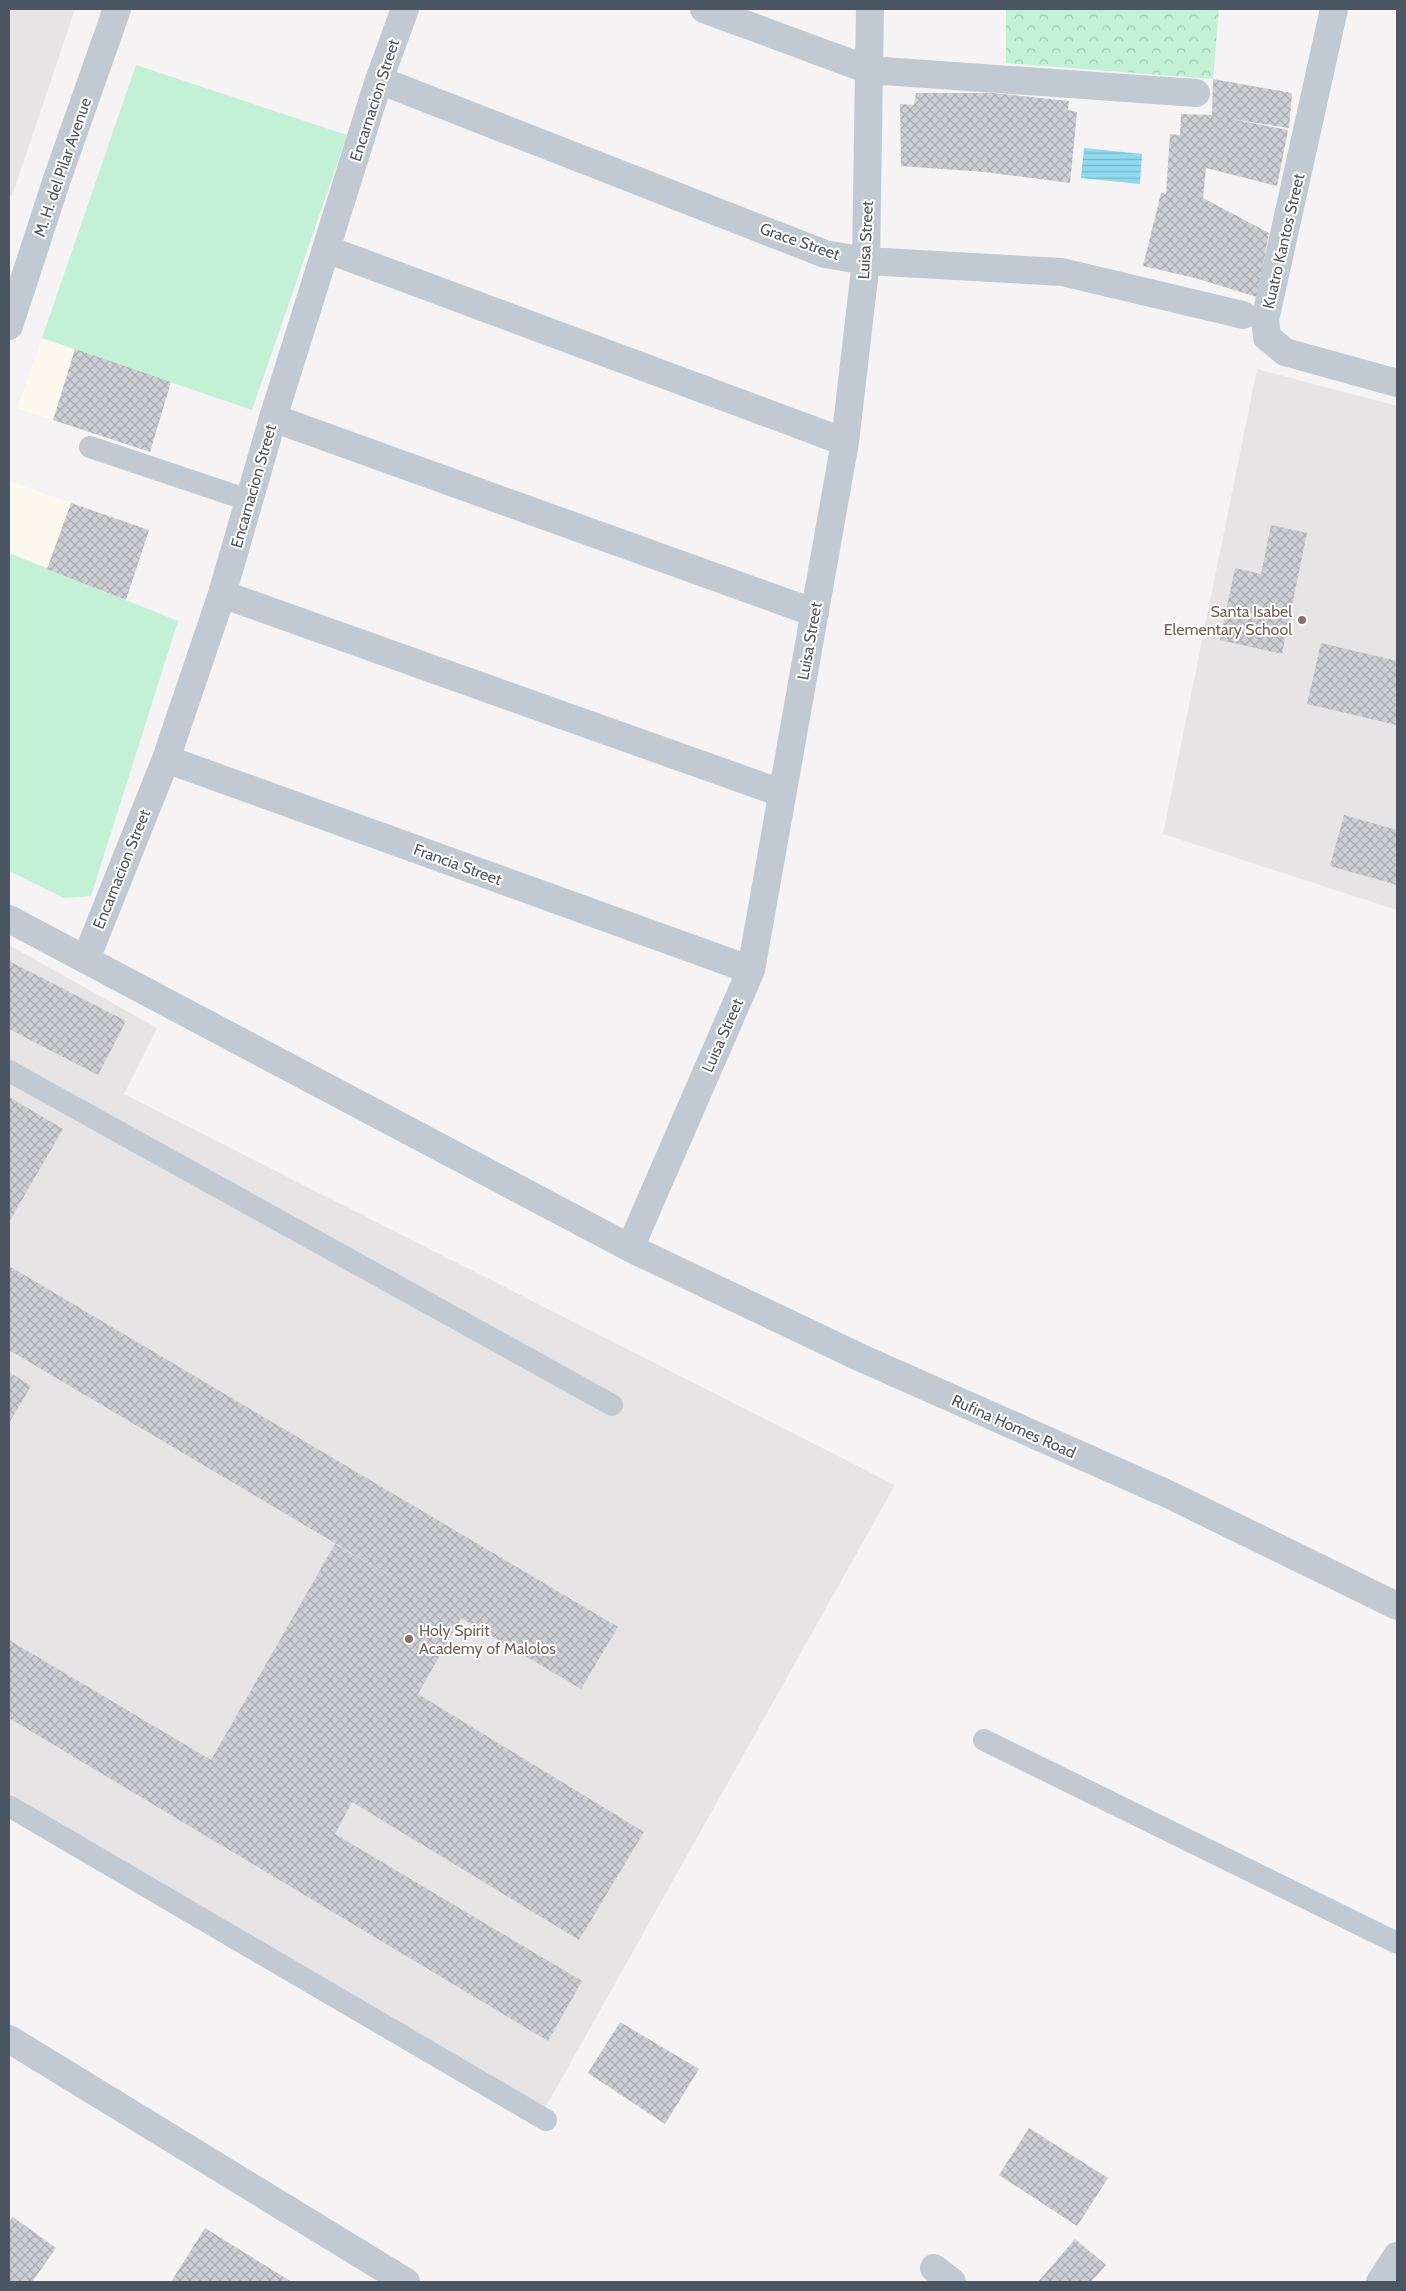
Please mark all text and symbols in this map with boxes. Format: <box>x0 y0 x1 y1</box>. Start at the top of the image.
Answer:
street label: Encarnacion Street <box>346 36 403 164</box>
street label: M. H. del Pilar Avenue <box>30 95 95 239</box>
street label: Kuatro Kantos Street <box>1259 171 1308 311</box>
street label: Luisa Street <box>854 200 877 280</box>
street label: Grace Street <box>757 219 843 264</box>
street label: Encarnacion Street <box>227 422 280 550</box>
street label: Luisa Street <box>793 600 826 681</box>
place label: Santa Isabel Elementary School <box>1164 602 1292 639</box>
marker: Santa Isabel Elementary School <box>1296 614 1308 626</box>
street label: Encarnacion Street <box>89 806 154 932</box>
street label: Francia Street <box>411 840 505 889</box>
street label: Luisa Street <box>698 995 747 1075</box>
street label: Rufina Homes Road <box>949 1391 1079 1462</box>
place label: Holy Spirit Academy of Malolos <box>419 1621 556 1658</box>
marker: Holy Spirit Academy of Malolos <box>403 1633 415 1645</box>

